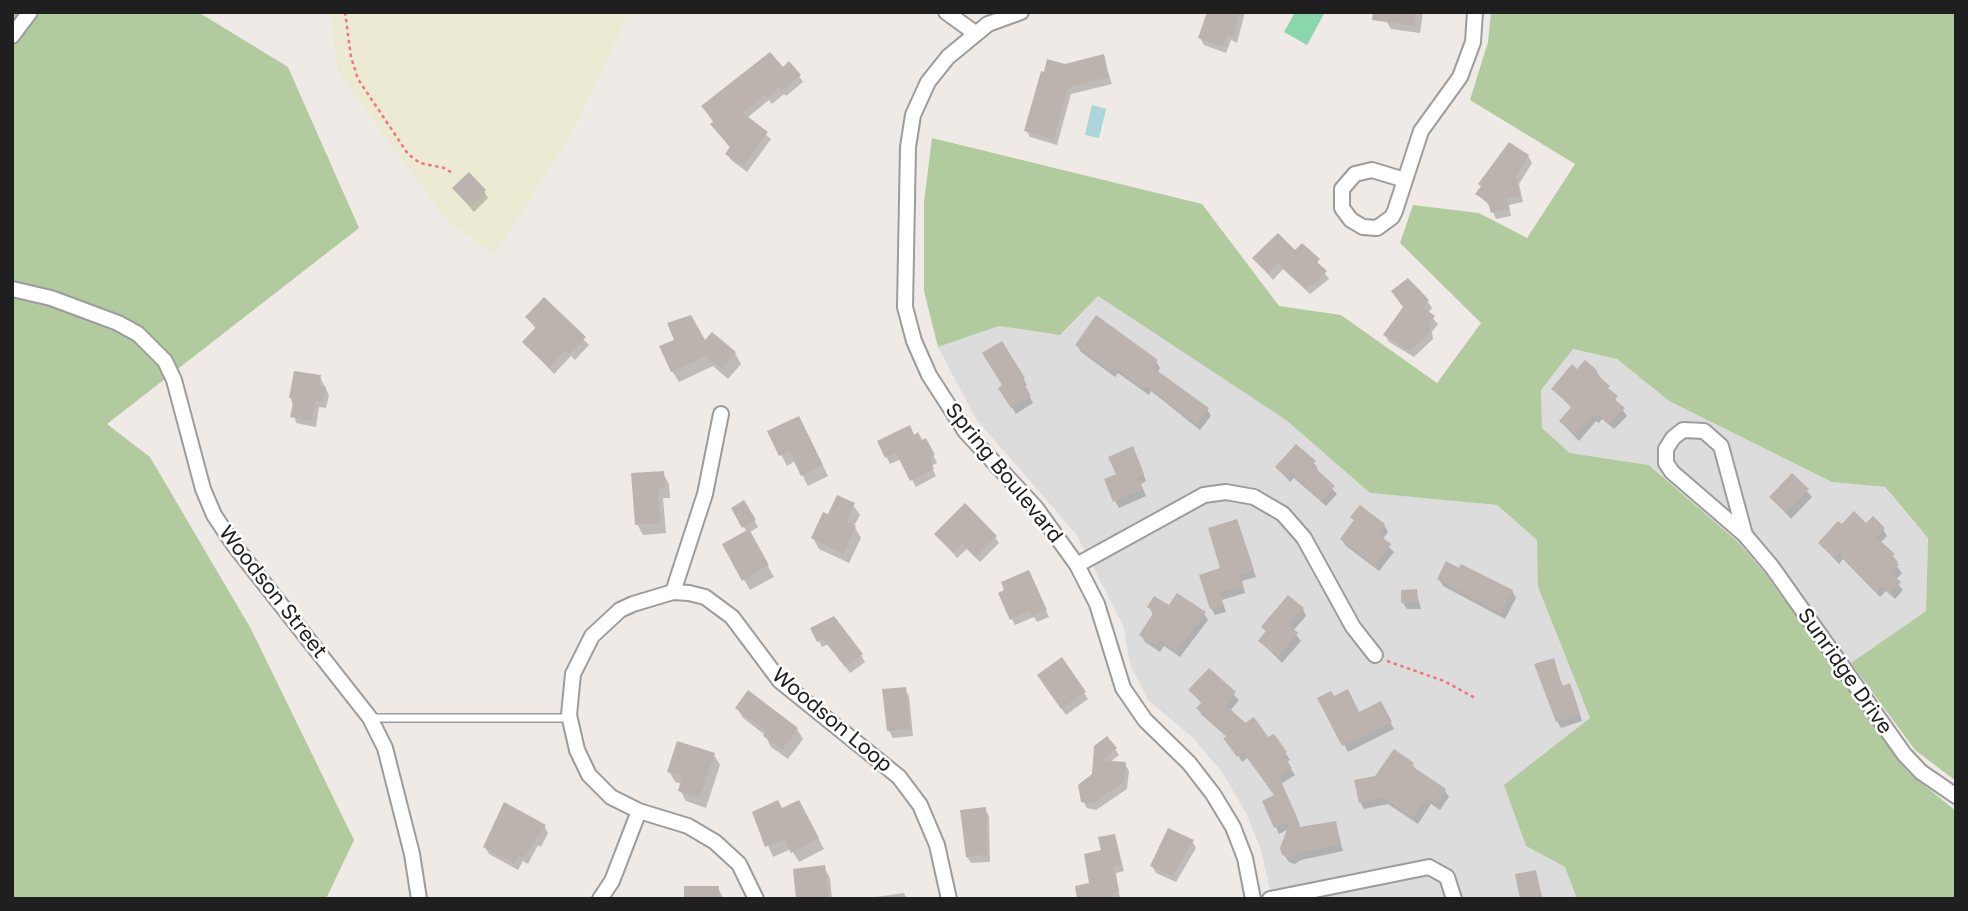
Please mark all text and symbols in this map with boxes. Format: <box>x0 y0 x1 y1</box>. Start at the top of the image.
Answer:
street label: Spring Boulevard <box>940 398 1068 548</box>
street label: Woodson Street <box>213 521 333 663</box>
street label: Sunridge Drive <box>1792 603 1898 739</box>
street label: Woodson Loop <box>767 662 897 778</box>

